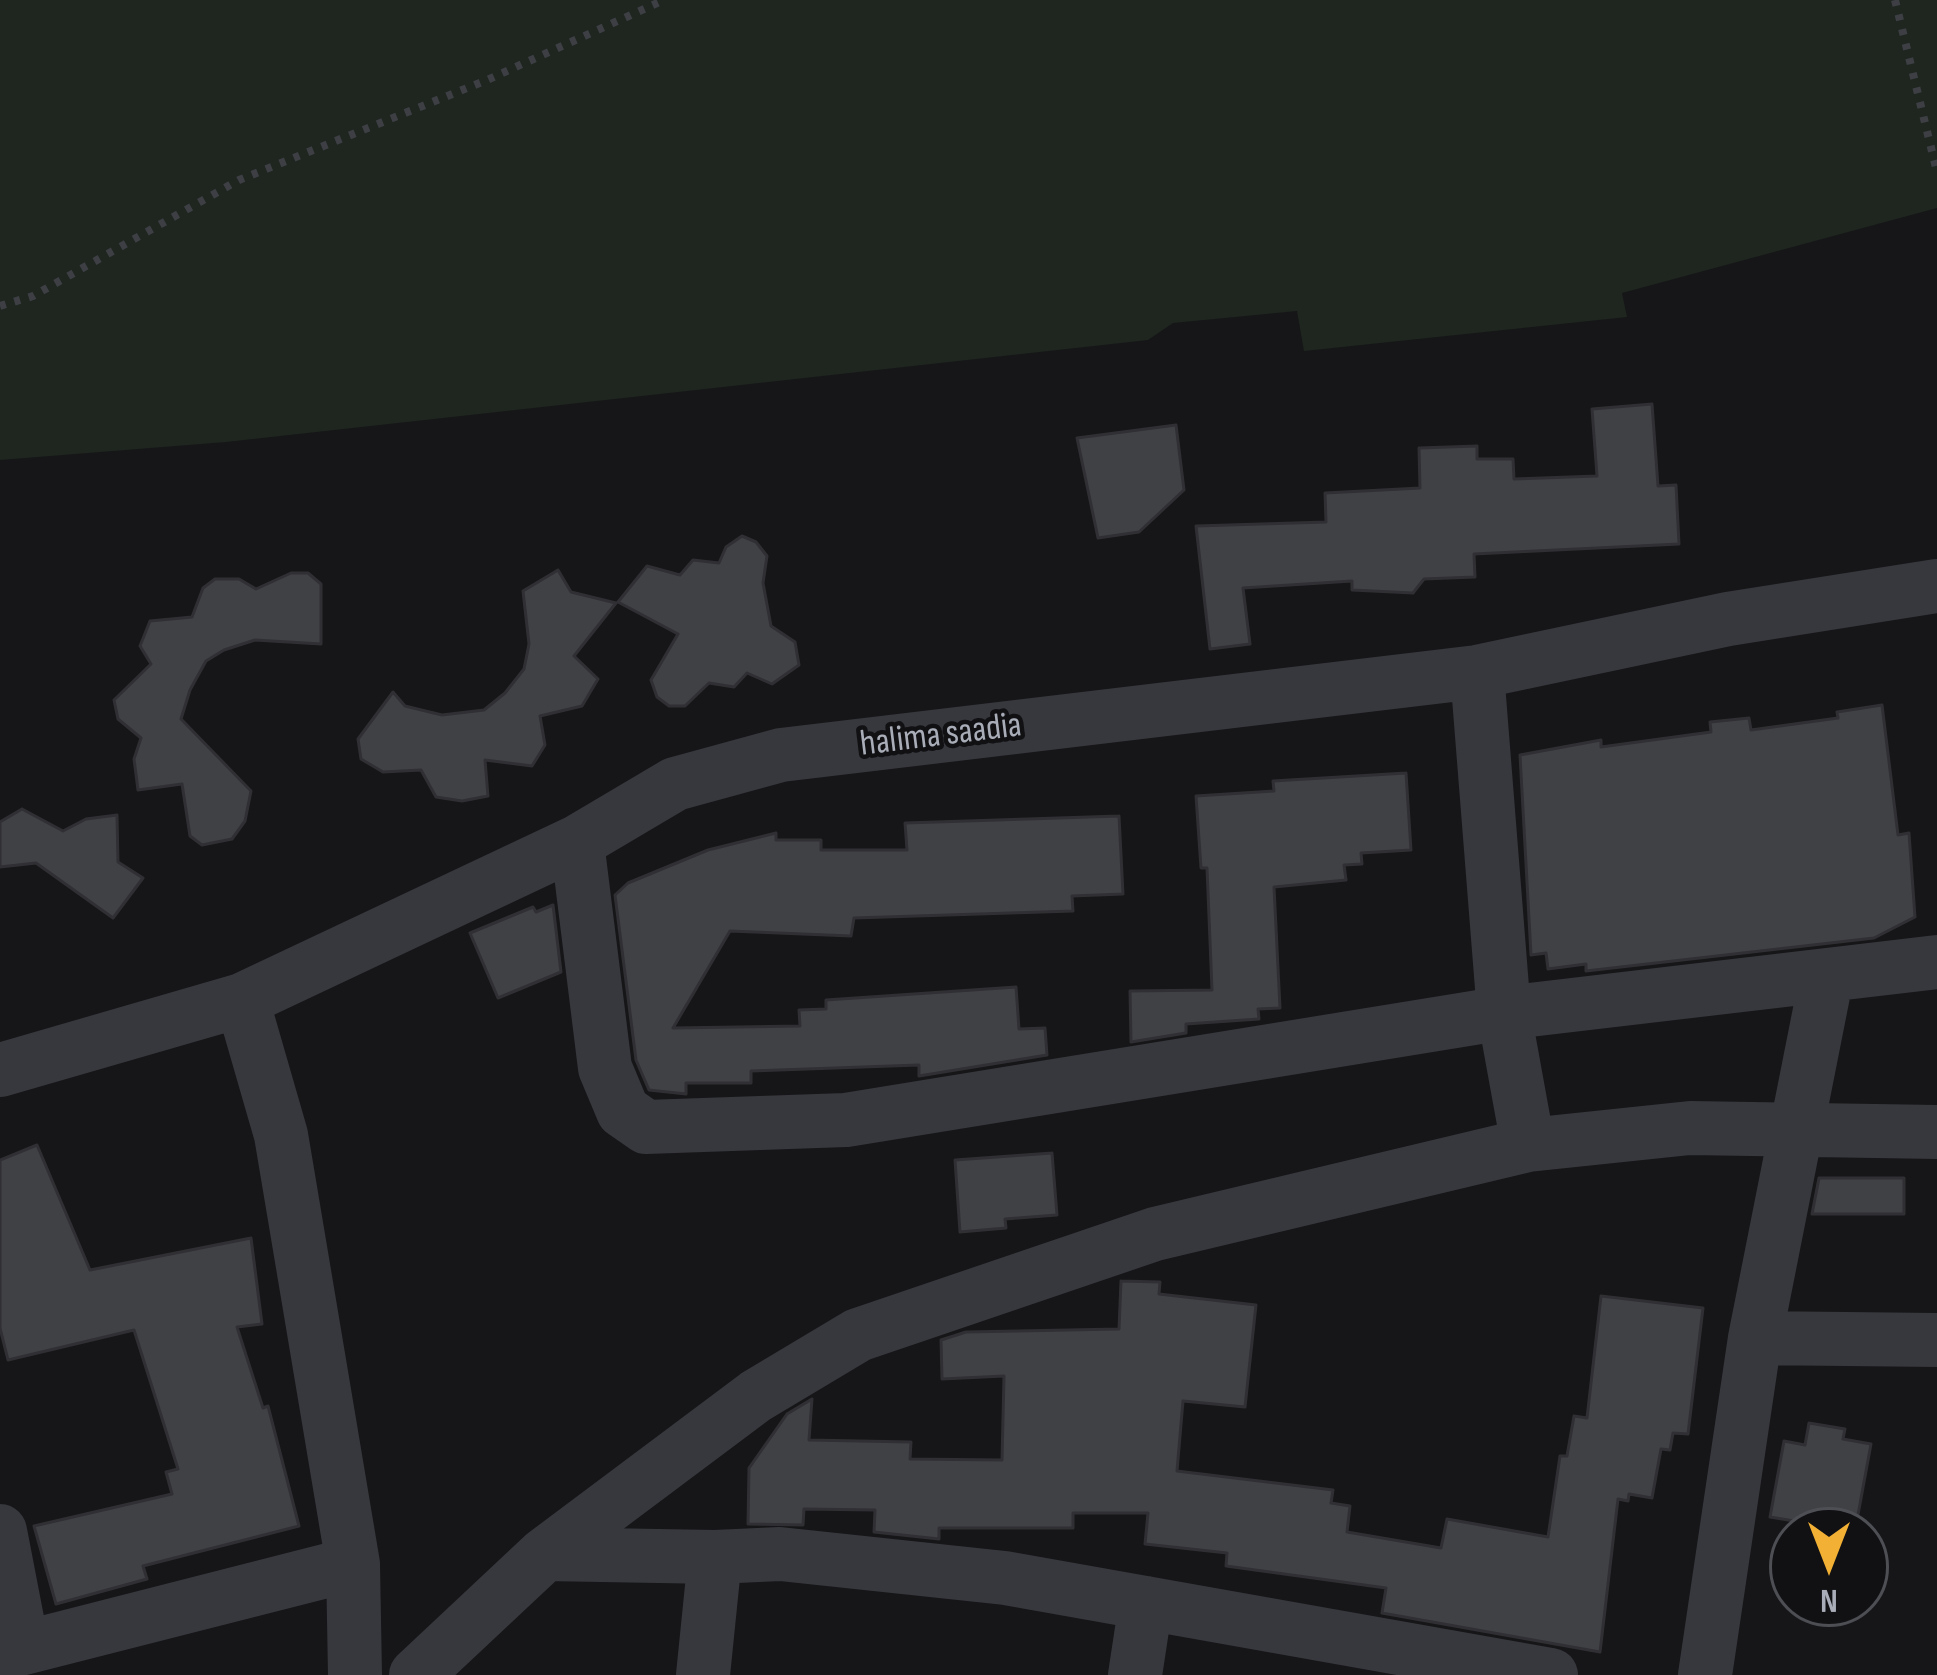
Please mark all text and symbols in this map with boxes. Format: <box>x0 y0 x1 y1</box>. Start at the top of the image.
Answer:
street label: halima saadia <box>858 705 1024 767</box>
north arrow <box>1769 1507 1889 1627</box>
text: N <box>1820 1580 1838 1620</box>

